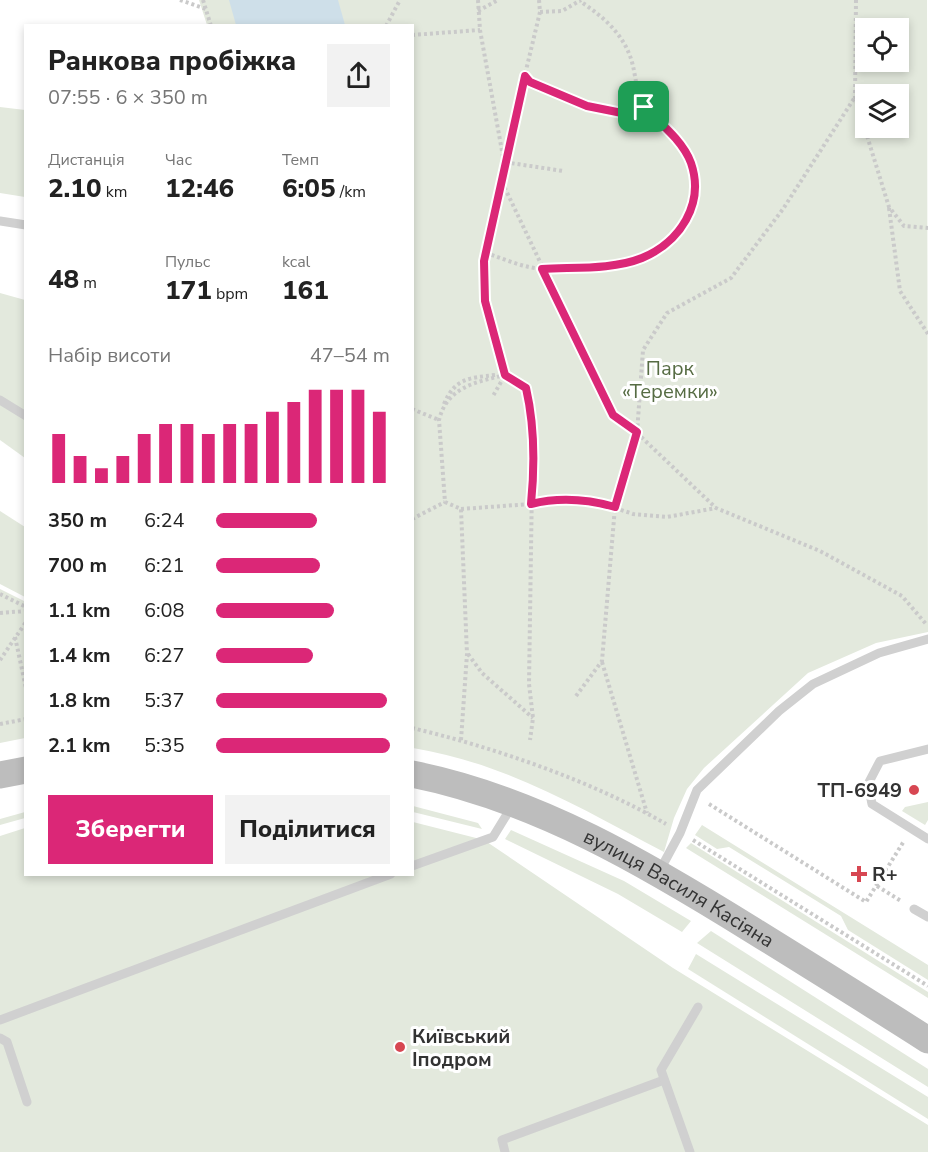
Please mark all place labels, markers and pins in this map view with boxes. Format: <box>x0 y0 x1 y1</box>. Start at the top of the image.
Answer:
pin <box>618 81 669 132</box>
place label: ТП-6949 <box>818 777 902 804</box>
marker: ТП-6949 <box>907 783 921 797</box>
place label: R+ <box>872 861 898 888</box>
marker: R+ <box>850 865 868 883</box>
place label: Київський Іподром <box>412 1023 510 1073</box>
marker: Київський Іподром <box>393 1040 407 1054</box>

